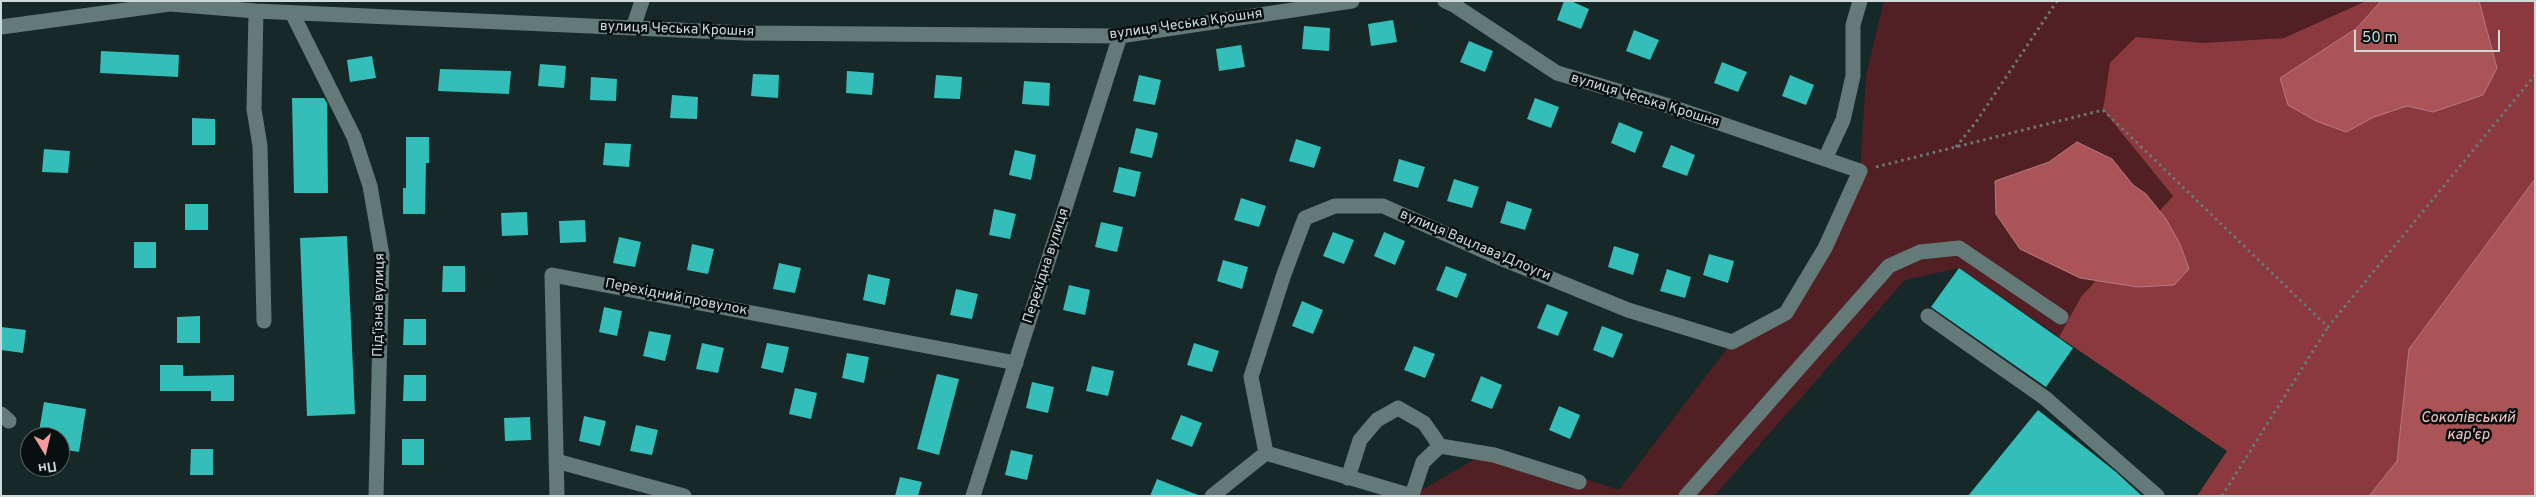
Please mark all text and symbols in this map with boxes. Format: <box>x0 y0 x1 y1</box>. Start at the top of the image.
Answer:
street label: вулиця Чеська Крошня <box>1108 6 1264 44</box>
street label: вулиця Чеська Крошня <box>600 19 754 41</box>
scale bar <box>2356 20 2502 52</box>
text: 50 m <box>2362 29 2397 48</box>
street label: вулиця Чеська Крошня <box>1569 70 1721 132</box>
street label: Перехідна вулиця <box>1020 206 1074 326</box>
street label: вулиця Вацлава Длоуги <box>1397 207 1553 285</box>
street label: Підʼїзна вулиця <box>371 253 389 357</box>
street label: Перехідний провулок <box>603 276 749 320</box>
water label: Соколівський кар'єр <box>2421 410 2515 445</box>
north arrow <box>20 427 70 477</box>
text: Пн <box>37 456 58 476</box>

